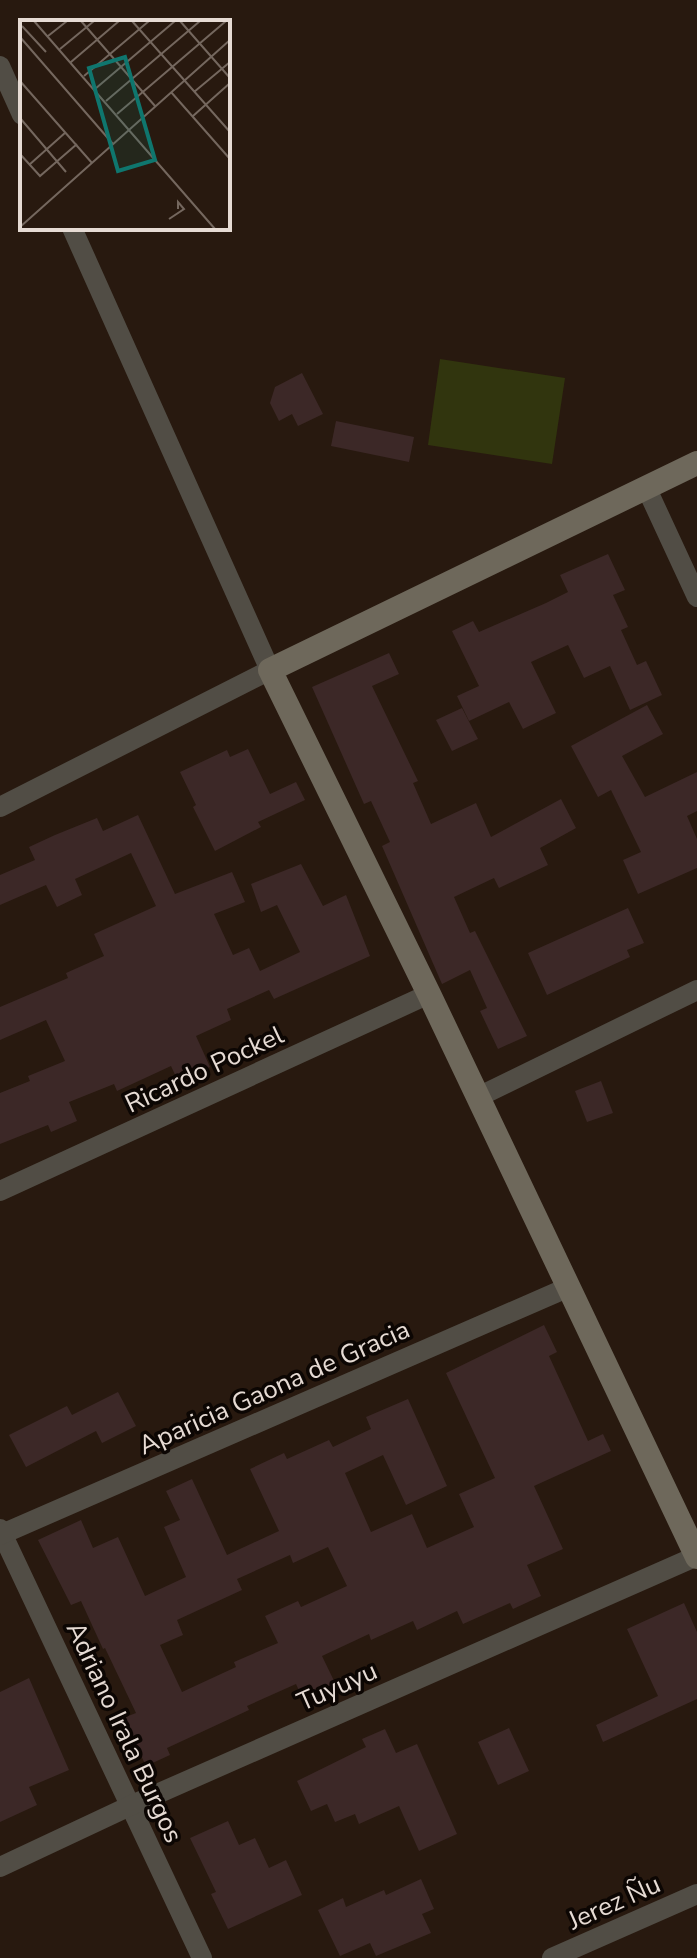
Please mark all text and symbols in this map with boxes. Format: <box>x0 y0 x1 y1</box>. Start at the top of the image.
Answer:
inset map <box>20 20 230 230</box>
street label: Ricardo Pockel <box>119 1017 289 1121</box>
street label: Aparicia Gaona de Gracia <box>133 1312 415 1463</box>
street label: Adriano Irala Burgos <box>58 1616 191 1848</box>
street label: Tuyuyu <box>292 1653 383 1720</box>
street label: Jerez Ñu <box>562 1867 666 1939</box>

